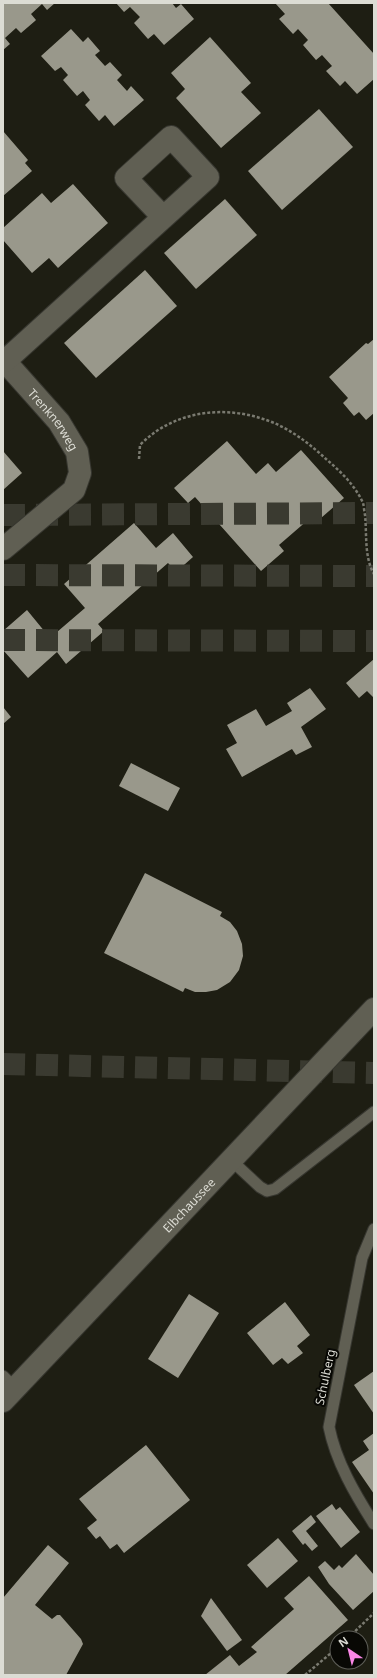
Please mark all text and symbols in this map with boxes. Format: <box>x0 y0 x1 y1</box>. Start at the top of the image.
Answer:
street label: Trenknerweg <box>24 385 83 454</box>
street label: Elbchaussee <box>159 1174 219 1236</box>
street label: Schulberg <box>311 1348 339 1406</box>
north arrow <box>329 1630 369 1670</box>
text: N <box>335 1633 351 1650</box>

